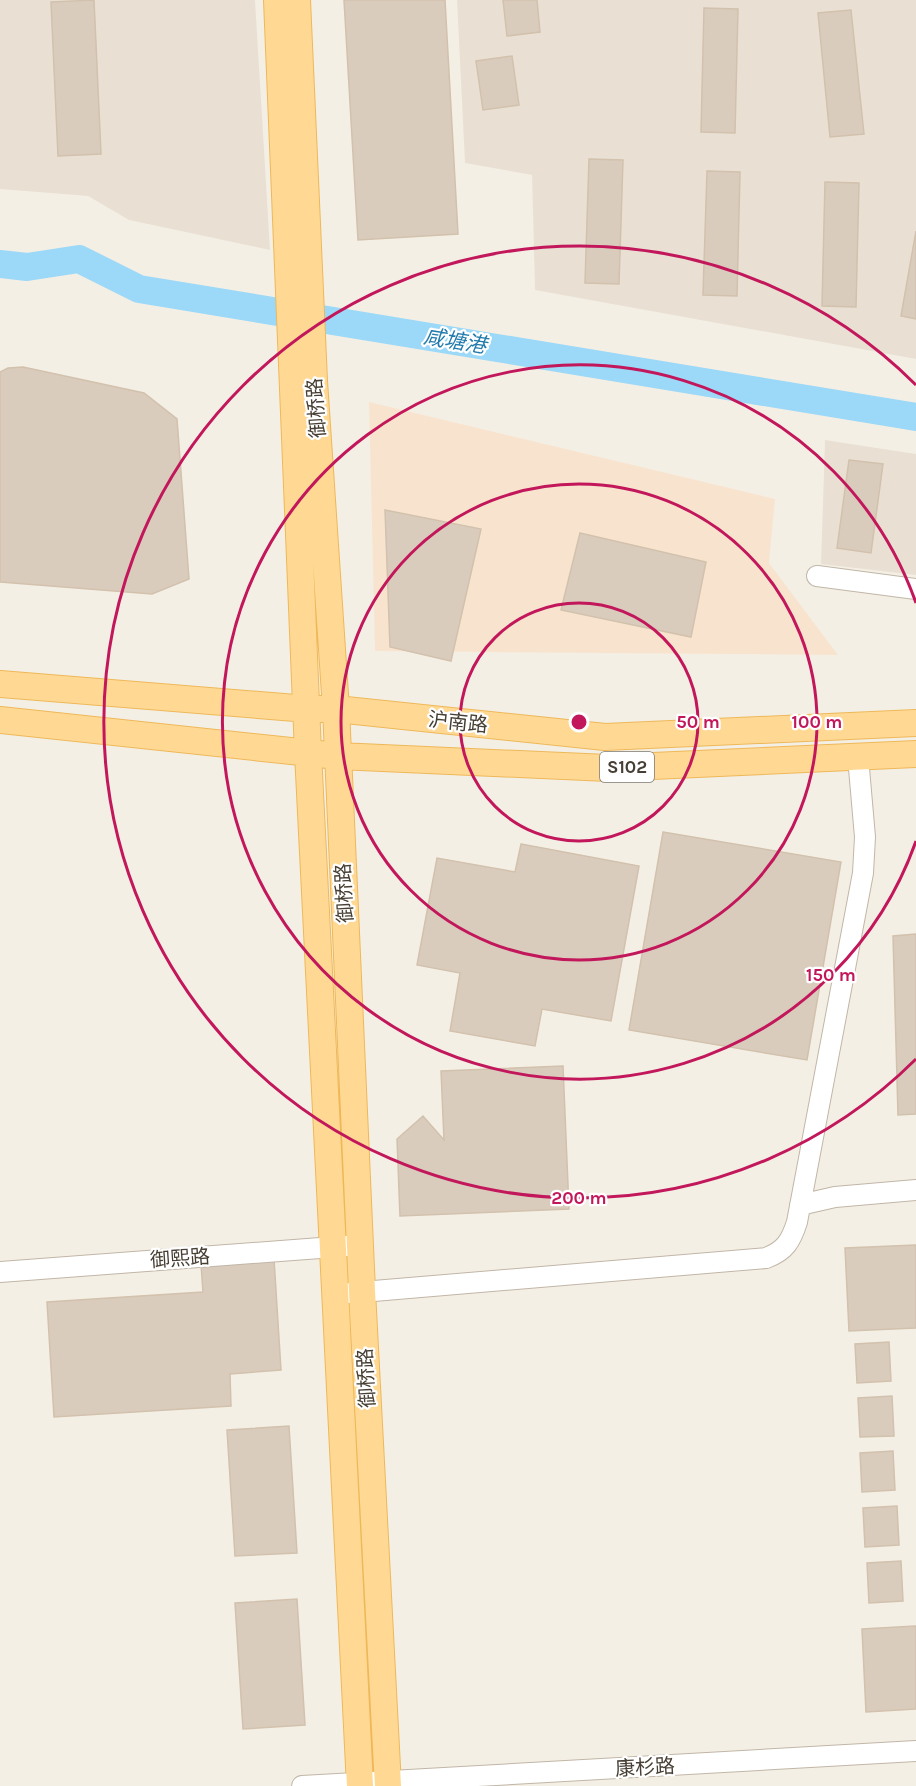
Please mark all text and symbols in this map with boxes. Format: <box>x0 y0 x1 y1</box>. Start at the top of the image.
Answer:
water label: 咸塘港 <box>422 324 491 358</box>
street label: 御桥路 <box>303 377 330 439</box>
street label: 沪南路 <box>427 708 489 737</box>
text: 50 m <box>676 711 720 733</box>
text: 100 m <box>792 711 842 733</box>
centre of rings <box>569 712 589 732</box>
road number: S102 <box>600 752 654 782</box>
street label: 御桥路 <box>331 862 358 924</box>
text: 150 m <box>806 964 856 986</box>
text: 200 m <box>551 1187 607 1209</box>
street label: 御熙路 <box>149 1245 211 1272</box>
street label: 御桥路 <box>353 1347 380 1409</box>
street label: 康杉路 <box>614 1754 676 1781</box>

